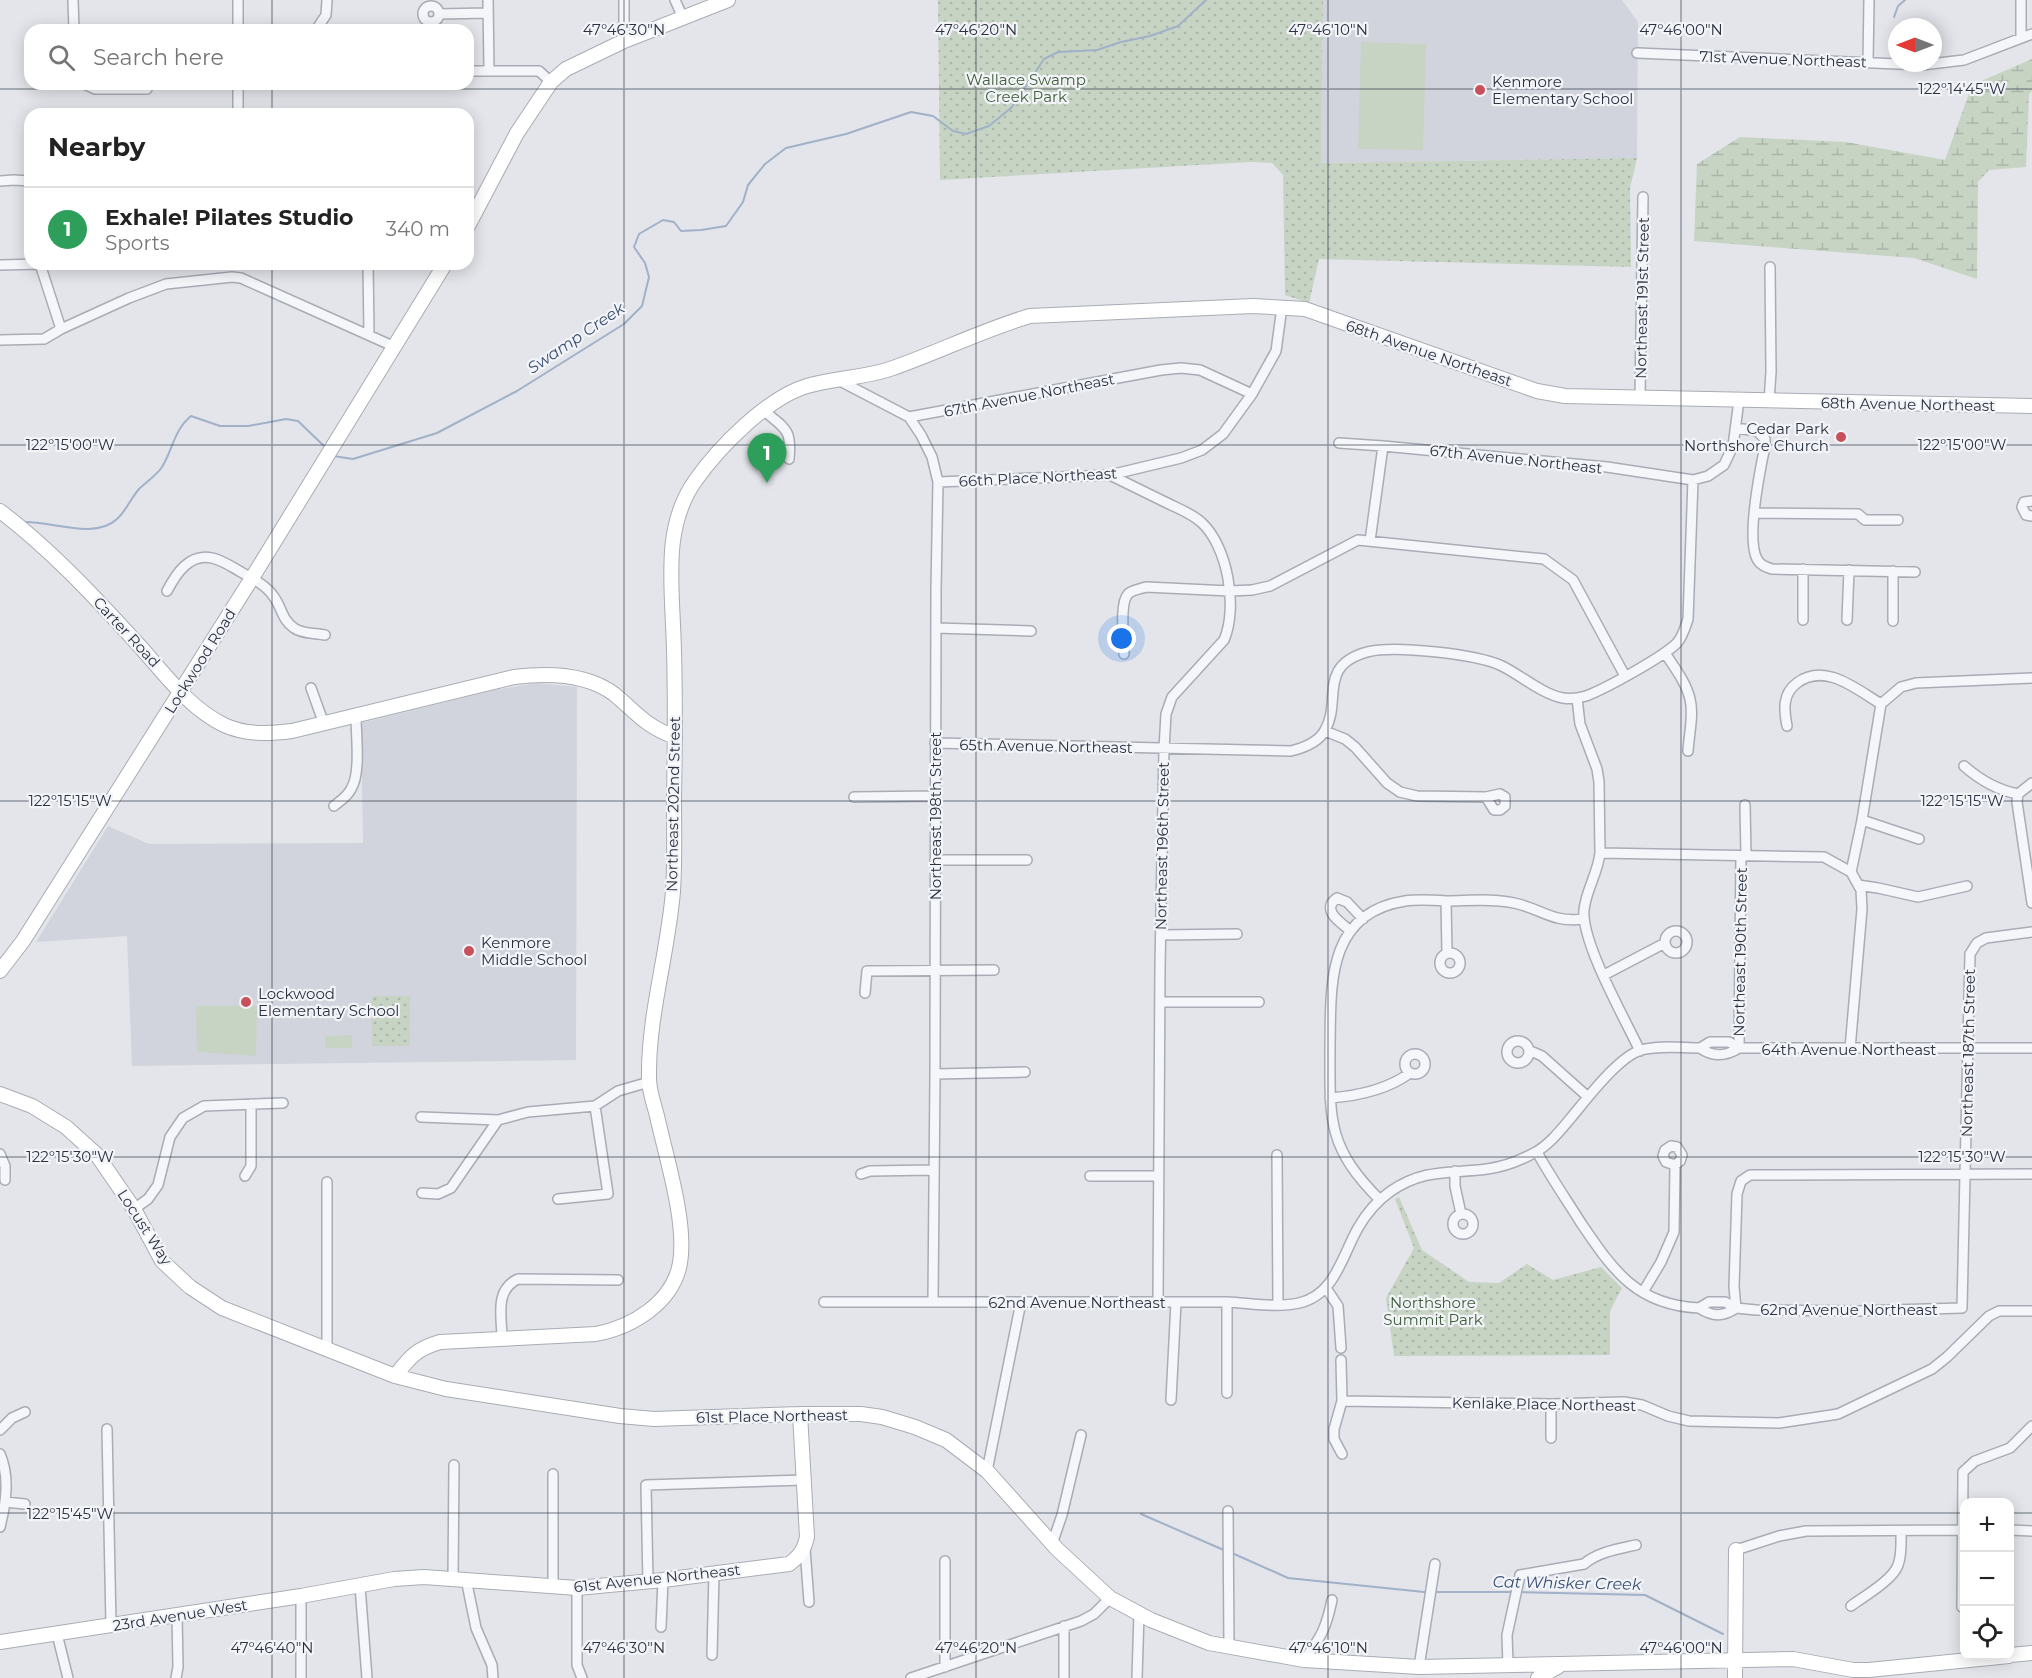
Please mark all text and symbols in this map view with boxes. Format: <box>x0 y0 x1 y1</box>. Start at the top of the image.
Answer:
north arrow <box>1888 18 1942 72</box>
text: 47°46'30"N <box>583 20 665 39</box>
text: 47°46'20"N <box>935 20 1017 39</box>
text: 47°46'10"N <box>1288 20 1368 39</box>
text: 47°46'00"N <box>1639 20 1723 39</box>
search box <box>24 24 474 90</box>
icon: search <box>45 41 78 74</box>
text: Search here <box>93 44 224 71</box>
street label: 71st Avenue Northeast <box>1699 47 1867 71</box>
park label: Wallace Swamp Creek Park <box>966 70 1086 106</box>
place label: Kenmore Elementary School <box>1492 72 1633 108</box>
text: 122°14'45"W <box>1918 79 2006 98</box>
marker: Kenmore Elementary School <box>1473 83 1487 97</box>
text: Nearby <box>48 131 145 163</box>
text: Exhale! Pilates Studio <box>105 204 353 231</box>
text: 1 <box>64 217 71 241</box>
text: 340 m <box>386 217 450 241</box>
street label: Northeast 191st Street <box>1631 217 1653 379</box>
text: Sports <box>105 231 170 255</box>
water label: Swamp Creek <box>524 298 629 377</box>
street label: 68th Avenue Northeast <box>1343 316 1515 390</box>
street label: 67th Avenue Northeast <box>942 369 1116 421</box>
street label: 68th Avenue Northeast <box>1821 393 1995 415</box>
place label: Cedar Park Northshore Church <box>1684 419 1829 455</box>
marker: Cedar Park Northshore Church <box>1834 430 1848 444</box>
pin: 1 <box>748 434 786 483</box>
text: 122°15'00"W <box>26 435 115 454</box>
text: 122°15'00"W <box>1918 435 2007 454</box>
street label: 67th Avenue Northeast <box>1429 440 1603 478</box>
street label: 66th Place Northeast <box>958 463 1118 491</box>
street label: Carter Road <box>89 593 165 671</box>
street label: Lockwood Road <box>160 605 240 717</box>
your location <box>1107 624 1136 653</box>
street label: Northeast 202nd Street <box>662 716 684 892</box>
street label: Northeast 198th Street <box>926 732 945 900</box>
street label: 65th Avenue Northeast <box>959 735 1133 757</box>
street label: Northeast 196th Street <box>1151 762 1173 930</box>
text: 122°15'15"W <box>28 791 112 810</box>
text: 122°15'15"W <box>1920 791 2004 810</box>
street label: Northeast 190th Street <box>1729 867 1751 1037</box>
place label: Kenmore Middle School <box>481 933 587 969</box>
marker: Kenmore Middle School <box>462 944 476 958</box>
street label: Northeast 187th Street <box>1957 969 1979 1137</box>
place label: Lockwood Elementary School <box>258 984 399 1020</box>
marker: Lockwood Elementary School <box>239 995 253 1009</box>
street label: 64th Avenue Northeast <box>1762 1040 1936 1059</box>
text: 122°15'30"W <box>26 1147 114 1166</box>
text: 122°15'30"W <box>1918 1147 2006 1166</box>
street label: Locust Way <box>113 1186 177 1269</box>
street label: 62nd Avenue Northeast <box>988 1293 1166 1312</box>
park label: Northshore Summit Park <box>1383 1293 1483 1329</box>
street label: 62nd Avenue Northeast <box>1760 1300 1938 1319</box>
street label: Kenlake Place Northeast <box>1452 1393 1636 1415</box>
street label: 61st Place Northeast <box>696 1405 848 1427</box>
map controls <box>1960 1498 2014 1660</box>
button: + <box>1960 1498 2014 1552</box>
text: 122°15'45"W <box>27 1504 114 1523</box>
button: − <box>1960 1552 2014 1606</box>
street label: 61st Avenue Northeast <box>573 1560 741 1596</box>
water label: Cat Whisker Creek <box>1492 1572 1643 1594</box>
street label: 23rd Avenue West <box>111 1595 249 1635</box>
button: locate <box>1960 1606 2014 1660</box>
text: 47°46'40"N <box>231 1638 313 1657</box>
text: 47°46'30"N <box>583 1638 665 1657</box>
text: 47°46'20"N <box>935 1638 1017 1657</box>
text: 47°46'10"N <box>1288 1638 1368 1657</box>
text: 47°46'00"N <box>1639 1638 1723 1657</box>

